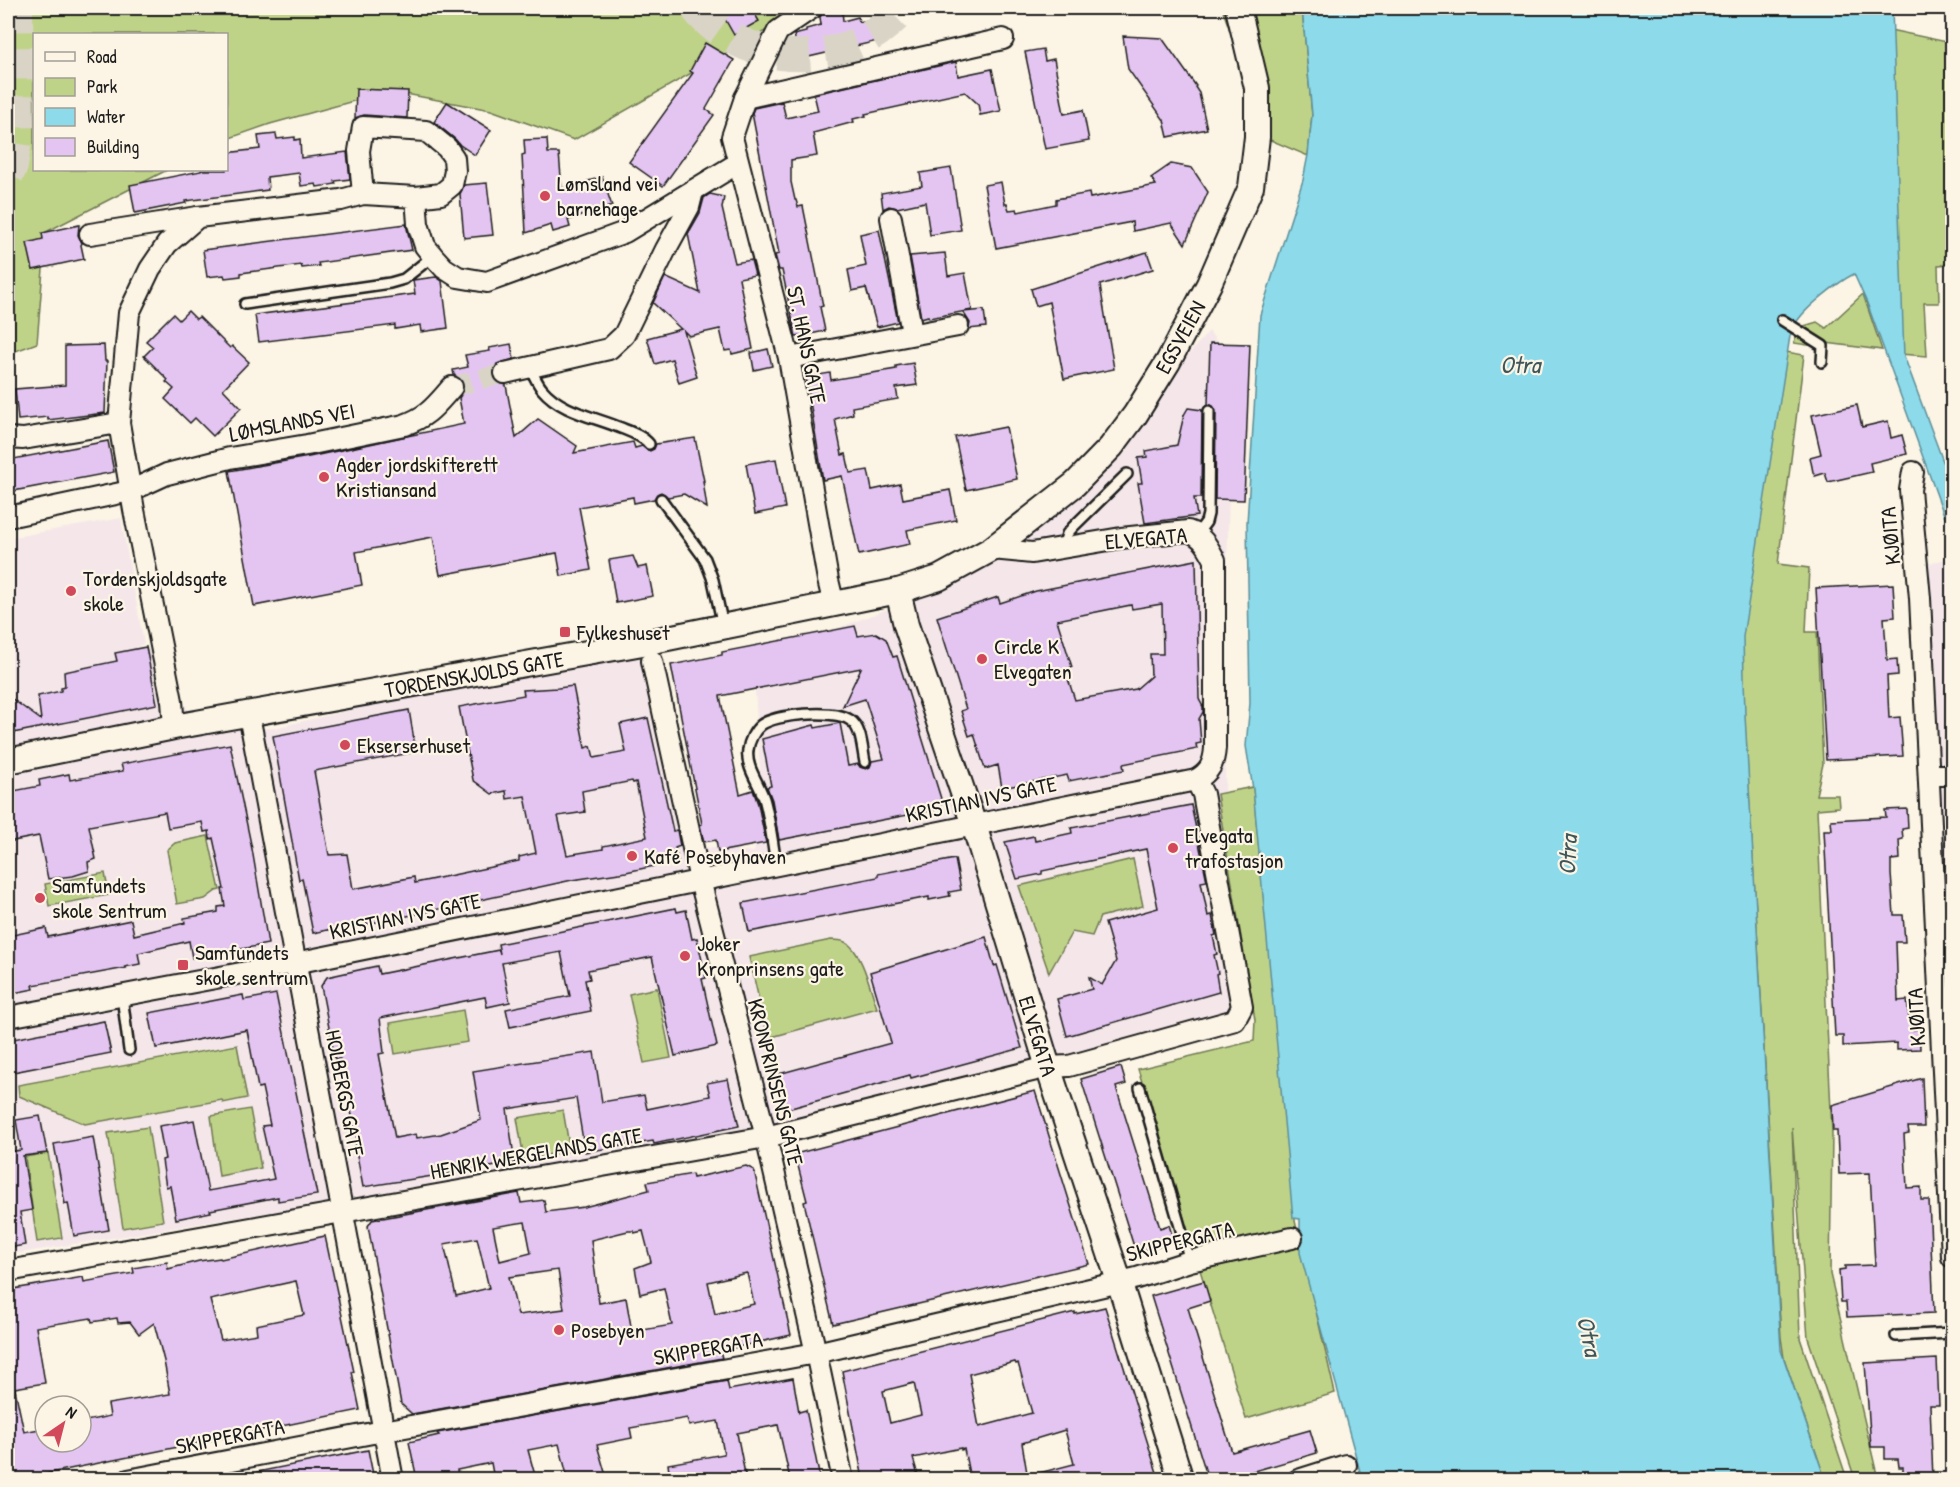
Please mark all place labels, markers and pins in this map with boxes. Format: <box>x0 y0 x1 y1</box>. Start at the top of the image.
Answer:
place label: Lømsland vei barnehage <box>557 168 658 223</box>
marker: Lømsland vei barnehage <box>538 189 552 203</box>
place label: Agder jordskifterett Kristiansand <box>336 449 498 504</box>
marker: Agder jordskifterett Kristiansand <box>317 470 331 484</box>
place label: Tordenskjoldsgate skole <box>83 563 227 618</box>
marker: Tordenskjoldsgate skole <box>64 584 78 598</box>
place label: Fylkeshuset <box>576 617 670 647</box>
marker: Fylkeshuset <box>558 625 572 639</box>
place label: Circle K Elvegaten <box>994 631 1072 686</box>
marker: Circle K Elvegaten <box>975 652 989 666</box>
place label: Ekserserhuset <box>357 730 471 760</box>
marker: Ekserserhuset <box>338 738 352 752</box>
place label: Elvegata trafostasjon <box>1185 820 1284 875</box>
place label: Kafé Posebyhaven <box>644 841 786 871</box>
marker: Elvegata trafostasjon <box>1166 841 1180 855</box>
marker: Kafé Posebyhaven <box>625 849 639 863</box>
place label: Samfundets skole Sentrum <box>52 870 167 925</box>
marker: Samfundets skole Sentrum <box>33 891 47 905</box>
place label: Joker Kronprinsens gate <box>697 928 844 983</box>
place label: Samfundets skole sentrum <box>195 937 308 992</box>
marker: Joker Kronprinsens gate <box>678 949 692 963</box>
marker: Samfundets skole sentrum <box>176 958 190 972</box>
place label: Posebyen <box>571 1315 645 1345</box>
marker: Posebyen <box>552 1323 566 1337</box>

